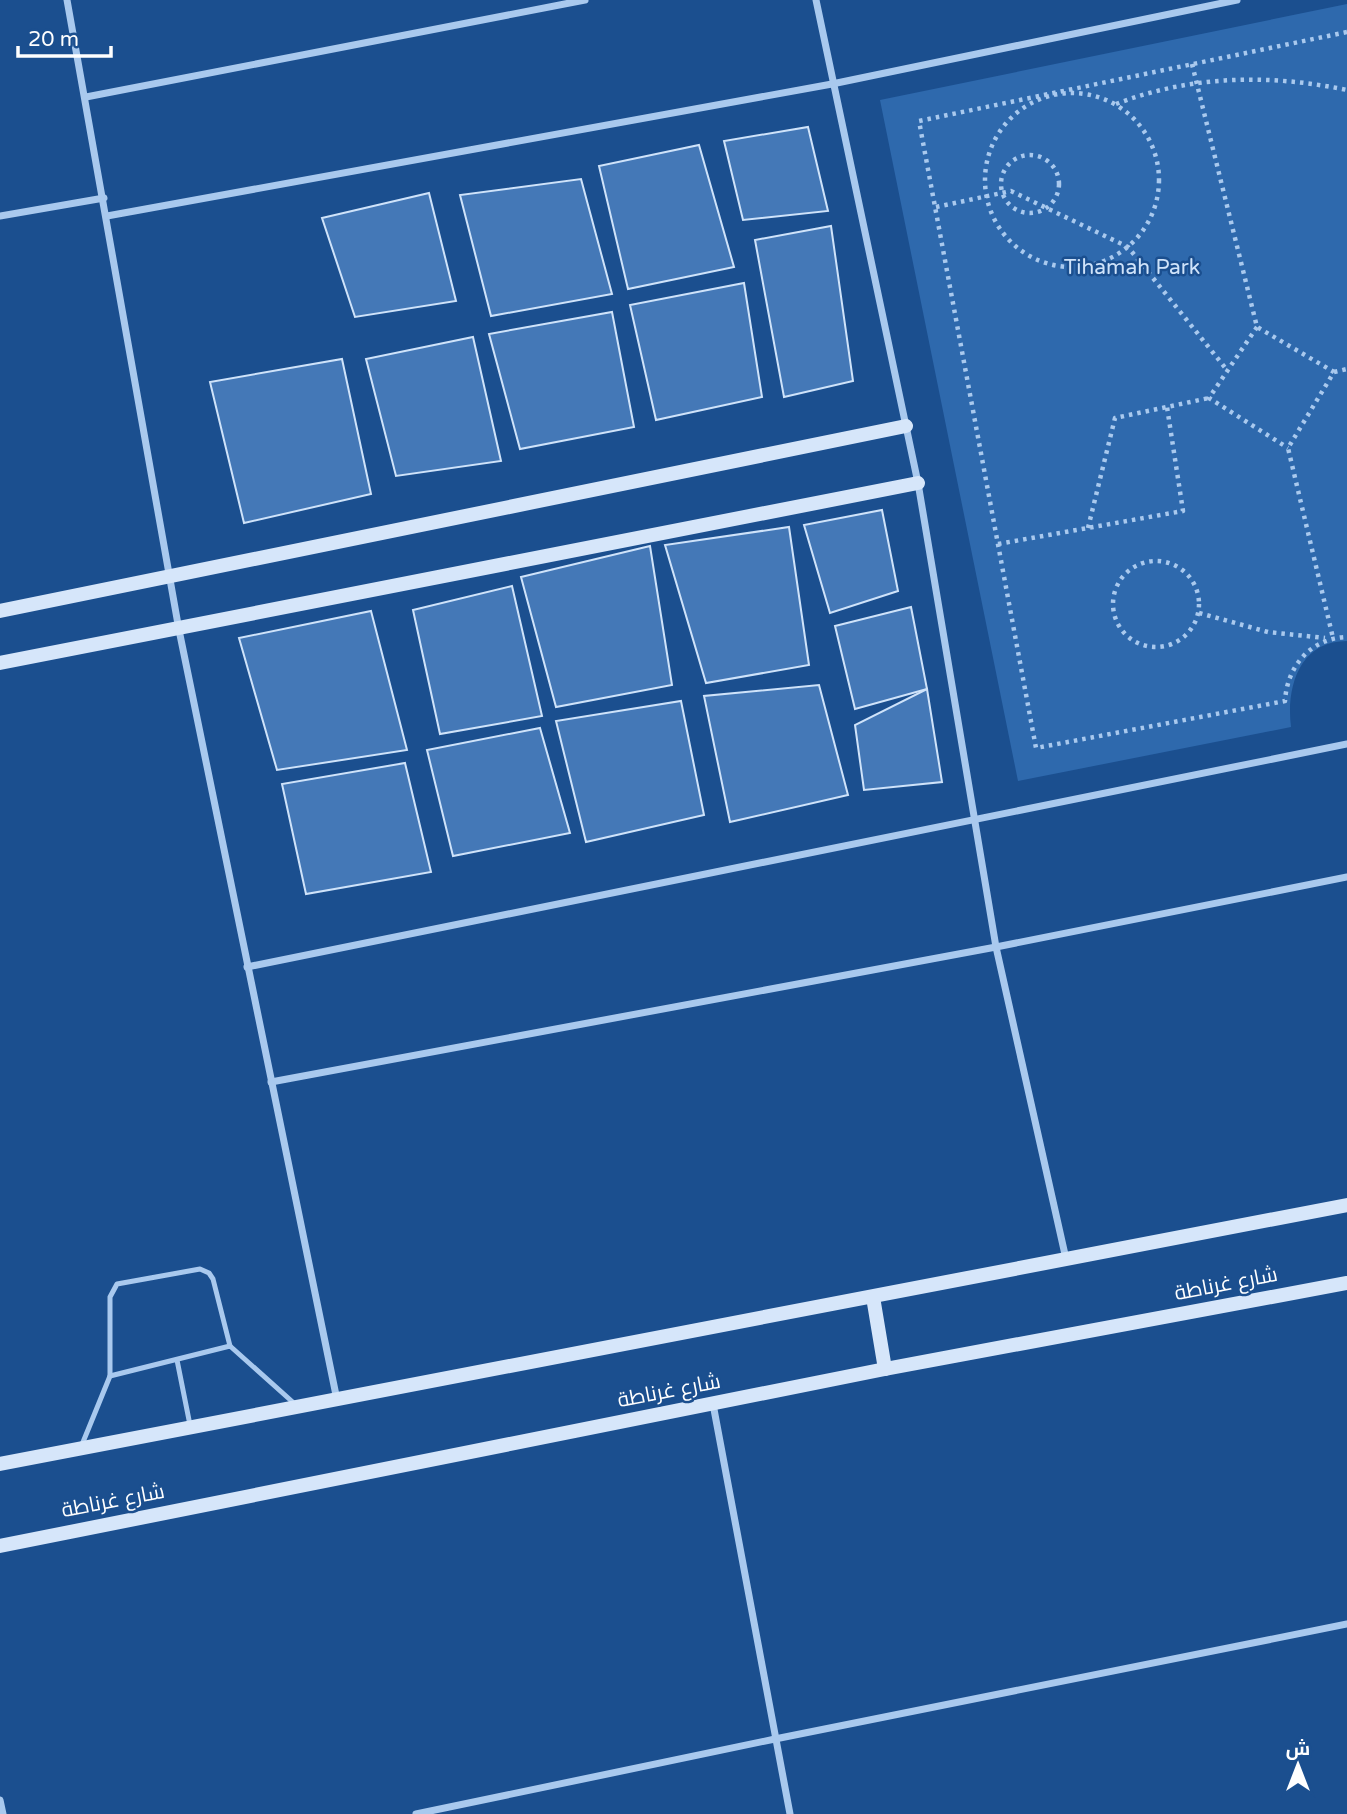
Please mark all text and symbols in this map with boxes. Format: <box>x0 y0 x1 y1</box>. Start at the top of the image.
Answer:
scale bar <box>18 14 110 58</box>
text: 20 m <box>28 27 79 52</box>
park label: Tihamah Park <box>1064 255 1200 280</box>
street label: شارع غرناطة <box>1172 1262 1280 1307</box>
street label: شارع غرناطة <box>615 1369 723 1414</box>
street label: شارع غرناطة <box>59 1479 167 1524</box>
north arrow <box>1263 1730 1333 1800</box>
text: ش <box>1286 1738 1310 1760</box>

